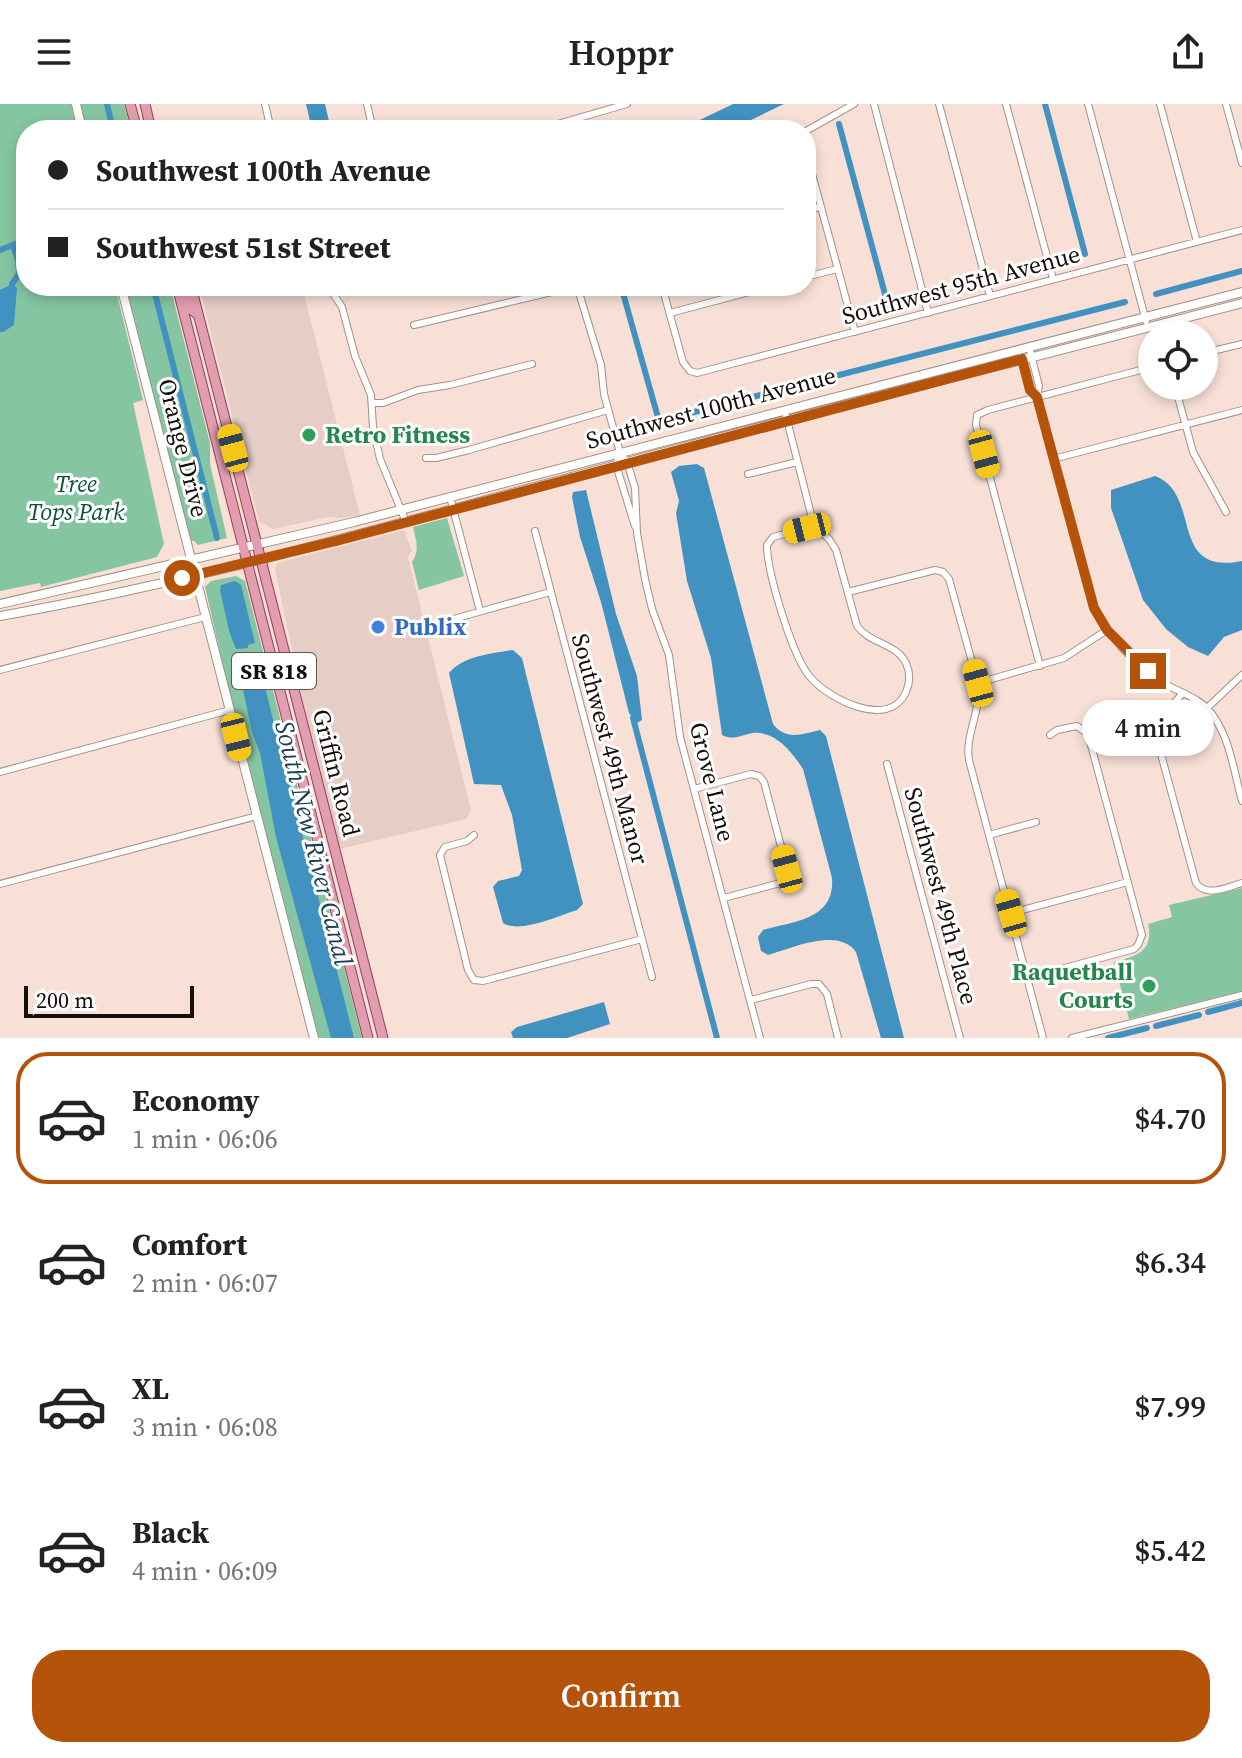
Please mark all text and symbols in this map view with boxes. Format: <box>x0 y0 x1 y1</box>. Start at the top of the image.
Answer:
text: Hoppr <box>568 28 674 77</box>
icon: menu <box>32 30 76 74</box>
icon: share <box>1166 30 1210 74</box>
text: Southwest 100th Avenue <box>96 150 431 191</box>
text: Southwest 51st Street <box>96 227 390 268</box>
street label: Southwest 95th Avenue <box>838 237 1084 332</box>
map controls <box>1138 320 1218 400</box>
button: locate <box>1138 320 1218 400</box>
street label: Southwest 100th Avenue <box>582 358 839 457</box>
street label: Orange Drive <box>150 375 217 520</box>
place label: Retro Fitness <box>325 418 470 451</box>
car <box>215 422 251 474</box>
marker: Retro Fitness <box>300 426 318 444</box>
car <box>966 428 1002 480</box>
park label: Tree Tops Park <box>28 467 125 528</box>
car <box>781 511 833 545</box>
route start <box>164 560 200 596</box>
place label: Publix <box>394 610 467 643</box>
marker: Publix <box>369 618 387 636</box>
street label: Southwest 49th Manor <box>564 630 657 868</box>
road number: SR 818 <box>232 653 316 689</box>
route end <box>1130 653 1166 689</box>
car <box>960 657 996 709</box>
callout: 4 min <box>1082 699 1214 755</box>
street label: Griffin Road <box>305 706 368 840</box>
text: 4 min <box>1115 710 1181 746</box>
car <box>219 711 253 763</box>
water label: South New River Canal <box>266 717 362 970</box>
street label: Grove Lane <box>682 719 743 845</box>
street label: Southwest 49th Place <box>897 784 986 1008</box>
car <box>769 843 805 895</box>
car <box>993 887 1029 939</box>
place label: Raquetball Courts <box>1012 955 1133 1016</box>
marker: Raquetball Courts <box>1140 977 1158 995</box>
scale bar <box>24 982 194 1018</box>
text: 200 m <box>36 985 94 1015</box>
text: Economy <box>132 1080 260 1121</box>
icon: car <box>36 1082 108 1154</box>
text: $4.70 <box>1135 1098 1206 1139</box>
text: 1 min · 06:06 <box>132 1121 278 1157</box>
text: Comfort <box>132 1224 247 1265</box>
icon: car <box>36 1226 108 1298</box>
text: $6.34 <box>1135 1242 1206 1283</box>
text: 2 min · 06:07 <box>132 1265 278 1301</box>
text: XL <box>132 1368 169 1409</box>
icon: car <box>36 1370 108 1442</box>
text: $7.99 <box>1135 1386 1206 1427</box>
text: 3 min · 06:08 <box>132 1409 278 1445</box>
text: Black <box>132 1512 209 1553</box>
icon: car <box>36 1514 108 1586</box>
text: $5.42 <box>1135 1530 1206 1571</box>
text: 4 min · 06:09 <box>132 1553 278 1589</box>
button: Confirm <box>32 1650 1210 1742</box>

